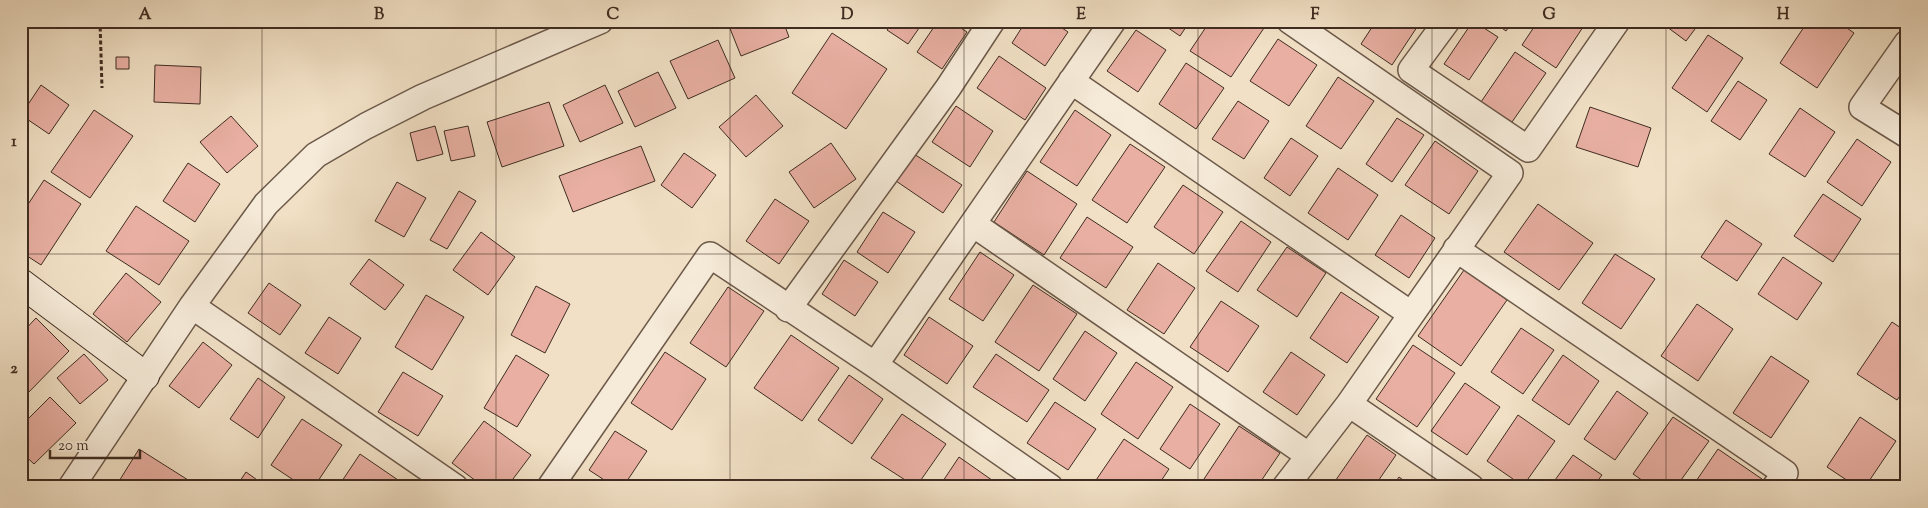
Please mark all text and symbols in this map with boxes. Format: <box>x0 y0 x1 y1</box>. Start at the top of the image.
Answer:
text: A <box>139 4 152 27</box>
text: B <box>374 4 384 27</box>
text: C <box>607 4 620 27</box>
text: D <box>841 4 854 27</box>
text: E <box>1076 4 1086 27</box>
text: F <box>1311 4 1320 27</box>
text: G <box>1542 4 1556 27</box>
text: H <box>1777 4 1790 27</box>
text: 1 <box>11 131 17 154</box>
text: 2 <box>10 358 18 381</box>
scale bar <box>50 428 140 460</box>
text: 20 m <box>58 436 89 457</box>

